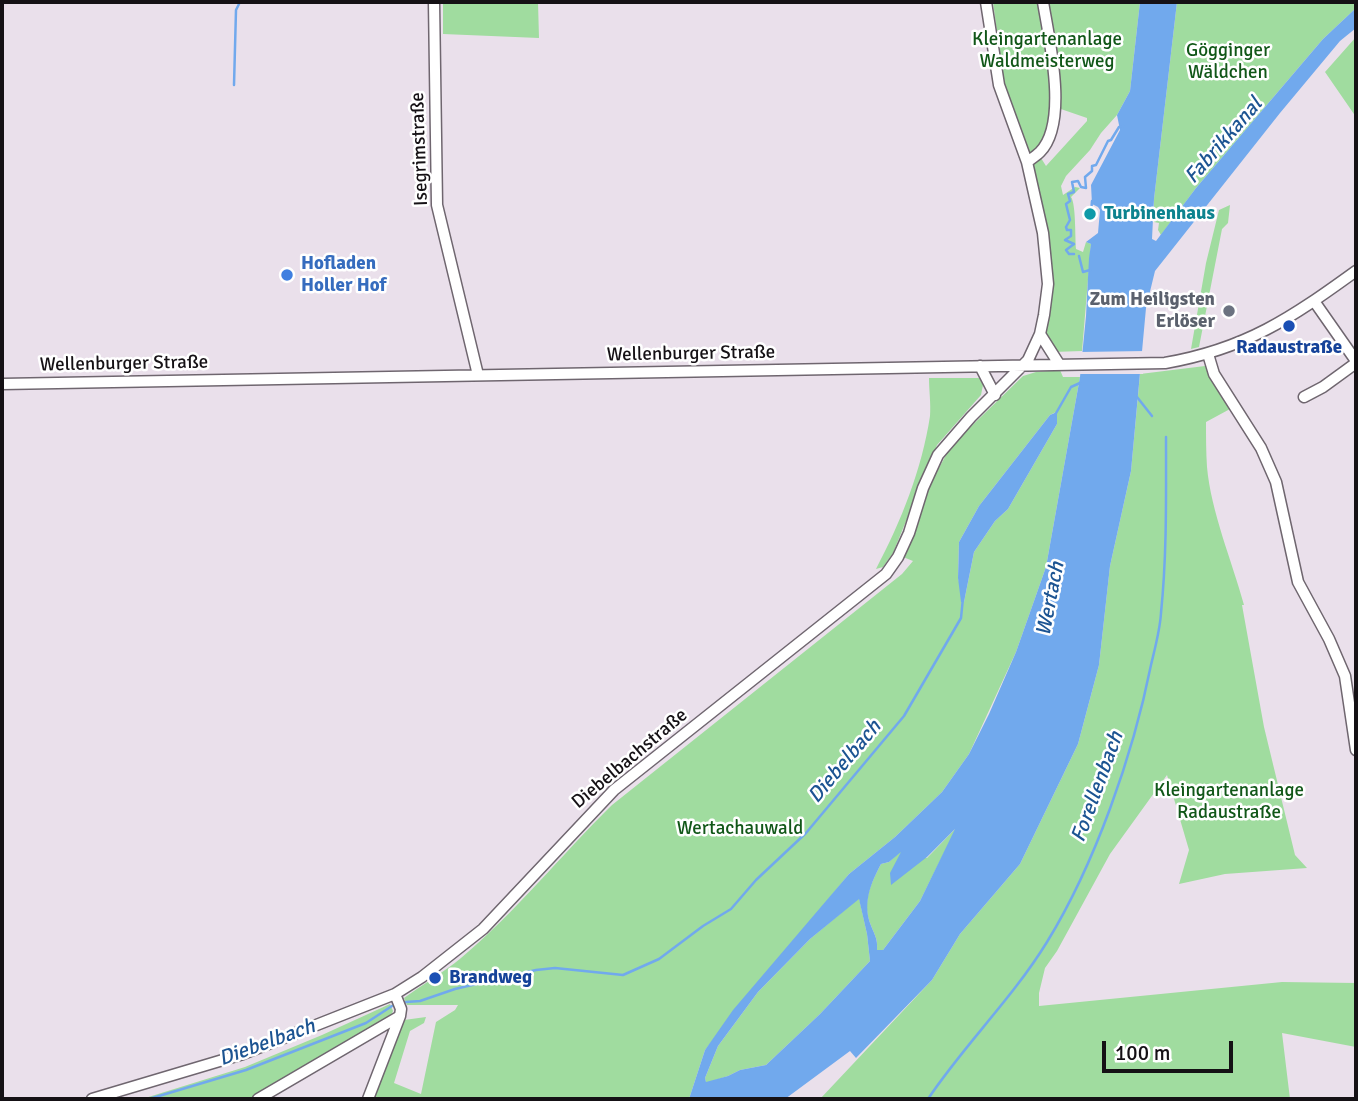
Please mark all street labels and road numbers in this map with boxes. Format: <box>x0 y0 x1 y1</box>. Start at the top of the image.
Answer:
street label: Isegrimstraße <box>407 92 433 206</box>
street label: Wellenburger Straße <box>607 341 775 367</box>
street label: Wellenburger Straße <box>40 351 208 377</box>
street label: Diebelbachstraße <box>568 704 692 814</box>

